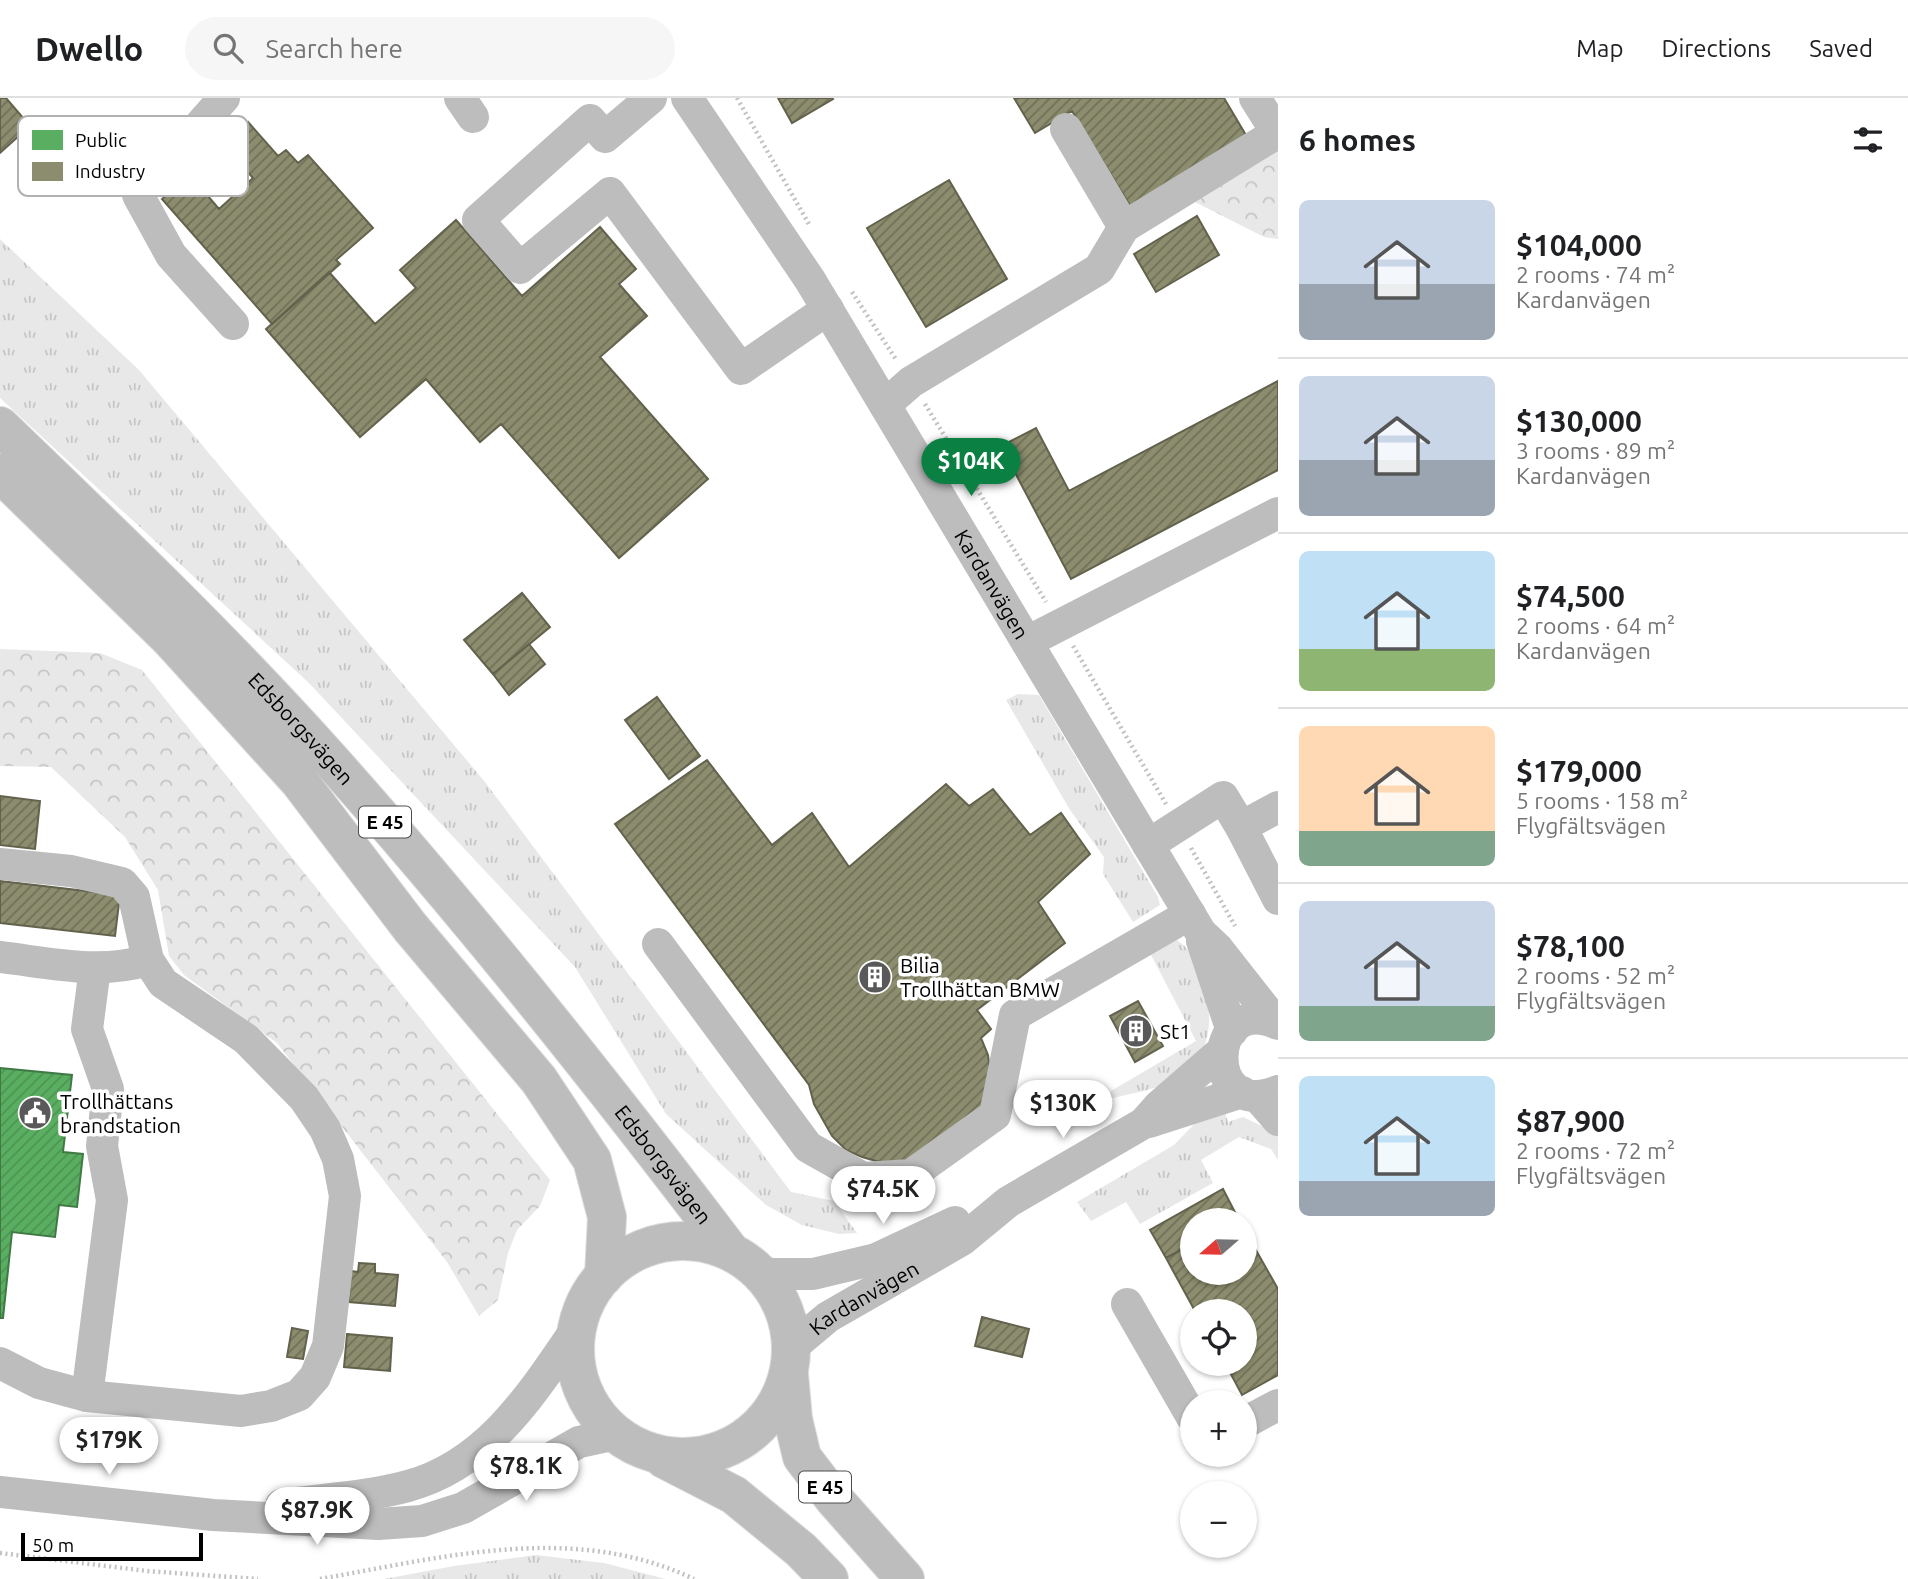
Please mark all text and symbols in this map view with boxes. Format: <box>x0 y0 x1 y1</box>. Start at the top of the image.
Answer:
search box <box>185 17 675 80</box>
icon: search <box>209 29 247 67</box>
text: Dwello <box>35 30 143 67</box>
text: Search here <box>265 34 403 63</box>
text: Map <box>1576 35 1623 62</box>
text: Directions <box>1661 35 1771 62</box>
text: Saved <box>1809 35 1873 62</box>
legend <box>18 116 248 196</box>
icon: filters <box>1849 121 1887 159</box>
text: 6 homes <box>1299 123 1416 157</box>
text: Public <box>75 129 127 151</box>
text: Industry <box>75 160 145 182</box>
icon: home <box>1355 228 1439 312</box>
text: $104,000 <box>1516 228 1642 262</box>
text: 2 rooms · 74 m² <box>1516 262 1675 287</box>
text: Kardanvägen <box>1516 287 1651 312</box>
icon: home <box>1355 404 1439 488</box>
text: $130,000 <box>1516 404 1642 438</box>
pin: $104K <box>922 438 1020 498</box>
text: 3 rooms · 89 m² <box>1516 438 1675 463</box>
text: $104K <box>937 448 1005 473</box>
text: Kardanvägen <box>1516 463 1651 488</box>
street label: Kardanvägen <box>950 525 1034 643</box>
icon: home <box>1355 579 1439 663</box>
text: $74,500 <box>1516 579 1625 613</box>
text: 2 rooms · 64 m² <box>1516 613 1675 638</box>
text: Kardanvägen <box>1516 638 1651 663</box>
street label: Edsborgsvägen <box>244 667 359 789</box>
icon: home <box>1355 754 1439 838</box>
text: $179,000 <box>1516 754 1642 788</box>
text: 5 rooms · 158 m² <box>1516 788 1688 813</box>
road number: E 45 <box>359 806 411 838</box>
text: Flygfältsvägen <box>1516 813 1666 838</box>
icon: home <box>1355 929 1439 1013</box>
text: $78,100 <box>1516 929 1625 963</box>
place label: Bilia Trollhättan BMW <box>900 953 1060 1001</box>
building icon: Bilia Trollhättan BMW <box>856 958 894 996</box>
text: 2 rooms · 52 m² <box>1516 963 1675 988</box>
text: Flygfältsvägen <box>1516 988 1666 1013</box>
building icon: St1 <box>1117 1012 1155 1050</box>
place label: St1 <box>1160 1019 1191 1043</box>
pin: $130K <box>1014 1080 1112 1140</box>
place label: Trollhättans brandstation <box>60 1089 181 1137</box>
text: $130K <box>1029 1090 1097 1115</box>
public building icon: Trollhättans brandstation <box>16 1094 54 1132</box>
street label: Edsborgsvägen <box>610 1100 717 1228</box>
icon: home <box>1355 1104 1439 1188</box>
text: $87,900 <box>1516 1104 1625 1138</box>
text: 2 rooms · 72 m² <box>1516 1138 1675 1163</box>
text: Flygfältsvägen <box>1516 1163 1666 1188</box>
pin: $74.5K <box>826 1166 940 1226</box>
text: $74.5K <box>847 1176 919 1201</box>
north arrow <box>1180 1208 1256 1284</box>
map controls <box>1180 1208 1257 1558</box>
street label: Kardanvägen <box>804 1256 923 1340</box>
button: locate <box>1180 1299 1257 1376</box>
button: + <box>1180 1390 1257 1467</box>
pin: $179K <box>60 1418 158 1477</box>
text: $179K <box>75 1427 143 1452</box>
pin: $78.1K <box>469 1444 583 1503</box>
text: $78.1K <box>490 1453 562 1478</box>
road number: E 45 <box>799 1471 851 1502</box>
button: − <box>1180 1481 1257 1558</box>
pin: $87.9K <box>260 1488 374 1547</box>
text: $87.9K <box>281 1497 353 1522</box>
scale bar <box>21 1530 203 1562</box>
text: 50 m <box>32 1534 74 1556</box>

